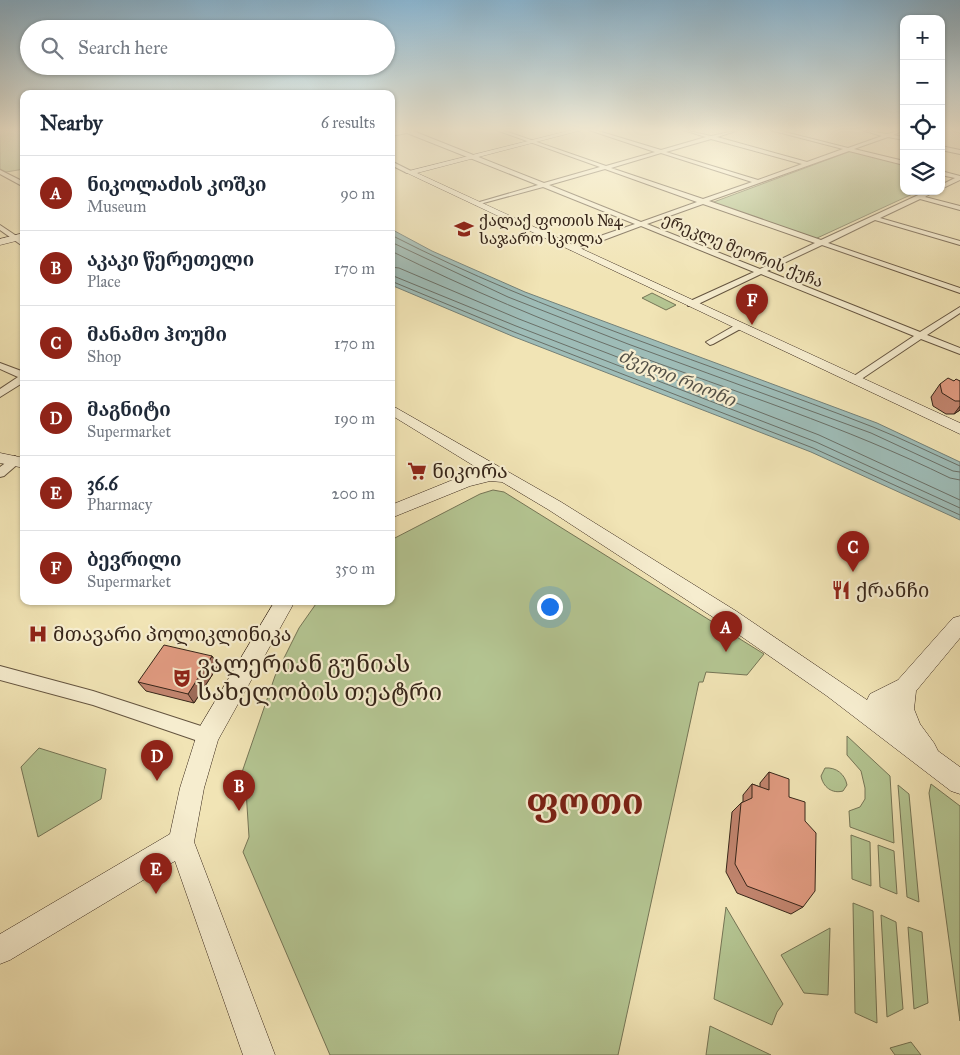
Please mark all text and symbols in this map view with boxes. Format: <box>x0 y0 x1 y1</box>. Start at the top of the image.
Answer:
map controls <box>900 15 945 195</box>
button: + <box>900 15 945 60</box>
search box <box>20 20 395 75</box>
icon: search <box>38 34 66 62</box>
text: Search here <box>78 36 168 59</box>
button: − <box>900 60 945 105</box>
button: locate <box>900 105 945 150</box>
text: Nearby <box>40 110 103 136</box>
text: 6 results <box>321 113 375 132</box>
button: layers <box>900 150 945 195</box>
text: ნიკოლაძის კოშკი <box>87 173 266 196</box>
text: A <box>51 184 61 203</box>
text: 90 m <box>340 184 375 203</box>
text: Museum <box>87 197 146 216</box>
street label: ერეკლე მეორის ქუჩა <box>660 209 826 291</box>
place label: ქალაქ ფოთის №4 საჯარო სკოლა <box>479 211 624 248</box>
school or university icon: ქალაქ ფოთის №4 საჯარო სკოლა <box>453 218 475 240</box>
text: აკაკი წერეთელი <box>87 248 254 271</box>
text: B <box>51 259 61 278</box>
text: 170 m <box>334 259 375 278</box>
text: Place <box>87 272 121 291</box>
pin: F <box>736 284 768 325</box>
text: მანამო ჰოუმი <box>87 323 227 346</box>
text: C <box>51 334 61 353</box>
text: 170 m <box>334 334 375 353</box>
water label: ძველი რიონი <box>615 345 740 412</box>
text: Shop <box>87 347 121 366</box>
text: მაგნიტი <box>87 398 171 421</box>
text: D <box>50 409 62 428</box>
text: 190 m <box>334 409 375 428</box>
text: Supermarket <box>87 422 171 441</box>
place label: ნიკორა <box>432 459 508 483</box>
supermarket icon: ნიკორა <box>406 460 428 482</box>
text: 36.6 <box>87 472 118 495</box>
text: E <box>50 484 62 503</box>
text: 200 m <box>332 484 375 503</box>
text: Pharmacy <box>87 495 152 514</box>
pin: C <box>837 531 869 572</box>
text: ბევრილი <box>87 548 181 571</box>
text: F <box>51 559 61 578</box>
text: 350 m <box>335 559 375 578</box>
text: Supermarket <box>87 572 171 591</box>
place label: ქრანჩი <box>856 578 929 602</box>
restaurant icon: ქრანჩი <box>830 579 852 601</box>
your location <box>537 594 563 620</box>
pin: A <box>710 611 742 652</box>
place label: მთავარი პოლიკლინიკა <box>53 622 292 646</box>
hospital icon: მთავარი პოლიკლინიკა <box>27 623 49 645</box>
place label: ვალერიან გუნიას სახელობის თეატრი <box>197 649 442 707</box>
theatre icon: ვალერიან გუნიას სახელობის თეატრი <box>171 667 193 689</box>
pin: D <box>141 740 173 781</box>
pin: B <box>223 770 255 811</box>
district label: ფოთი <box>526 780 644 824</box>
pin: E <box>140 853 172 894</box>

